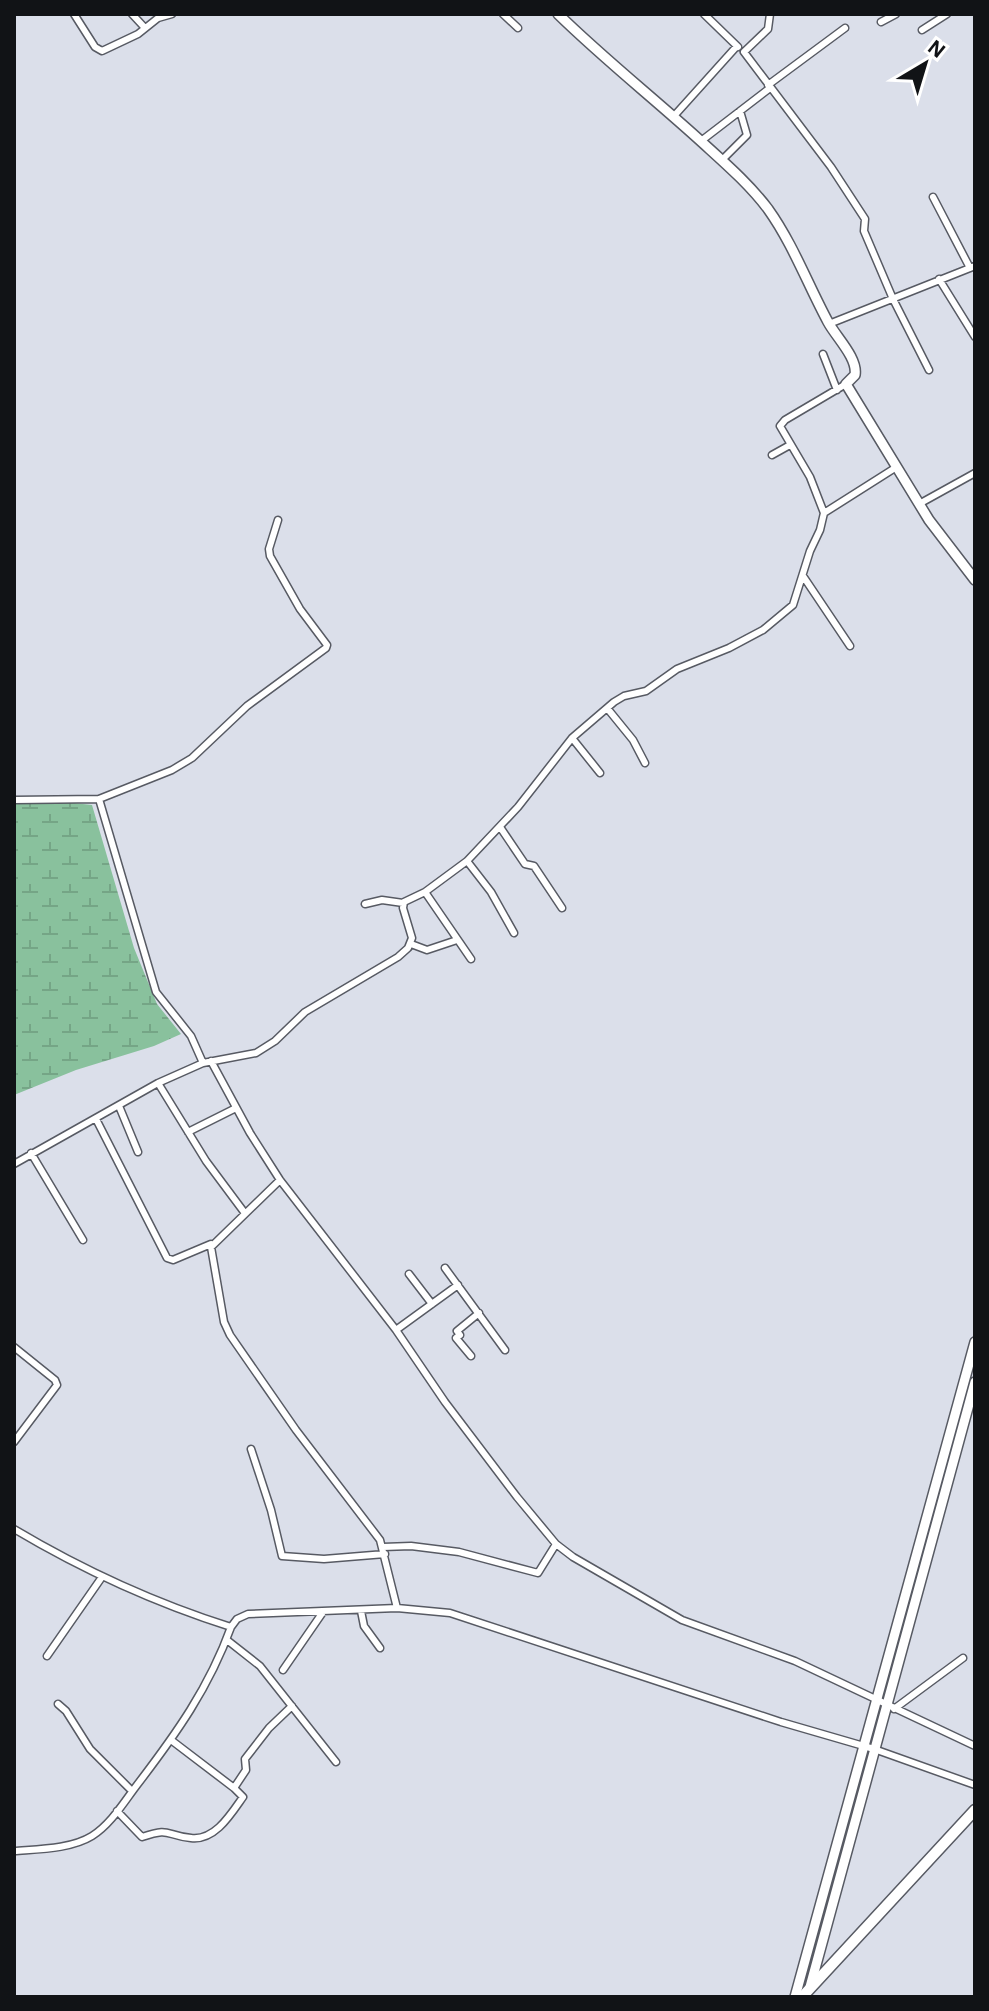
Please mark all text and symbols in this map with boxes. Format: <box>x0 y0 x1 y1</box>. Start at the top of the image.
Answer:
north arrow <box>885 24 965 104</box>
text: N <box>924 36 949 62</box>

